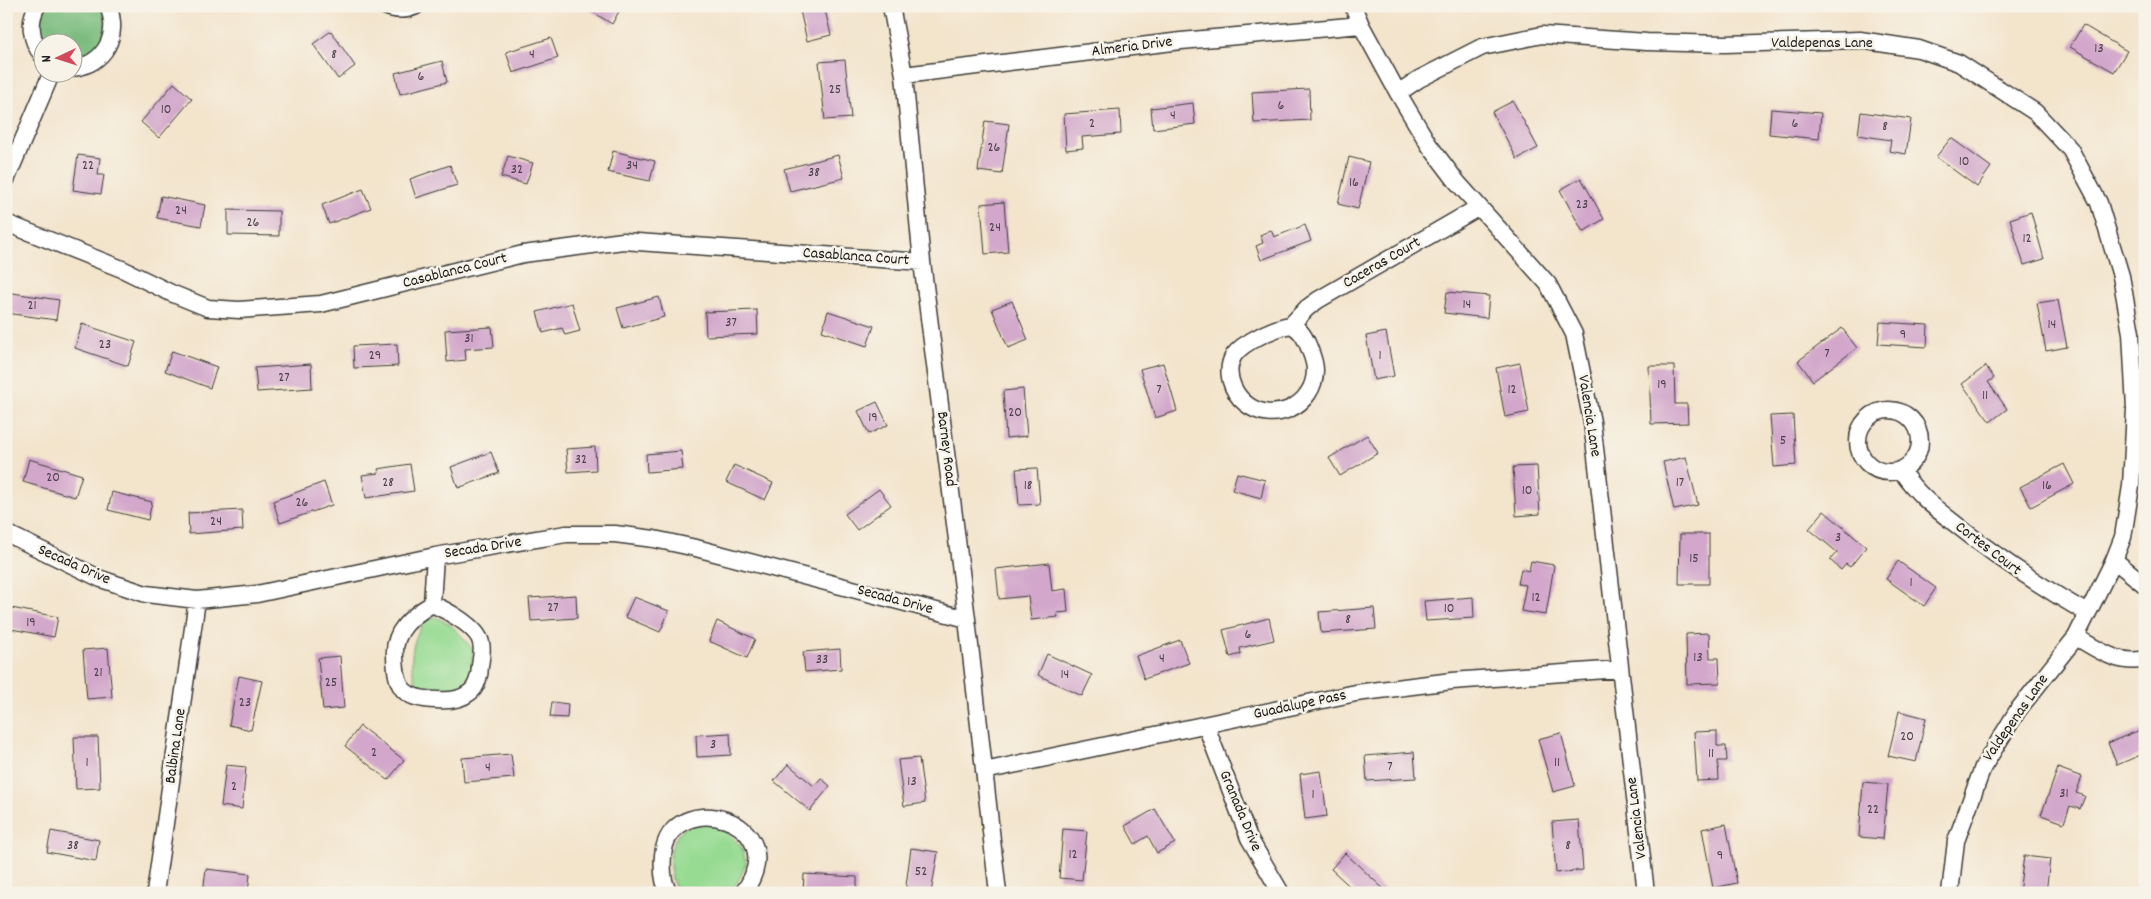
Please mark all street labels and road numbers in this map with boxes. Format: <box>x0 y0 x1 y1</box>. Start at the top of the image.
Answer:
street label: Almeria Drive <box>1090 31 1174 63</box>
street label: Valdepenas Lane <box>1771 32 1873 55</box>
street label: Caceras Court <box>1339 231 1425 295</box>
street label: Casablanca Court <box>802 242 910 272</box>
street label: Casablanca Court <box>400 247 510 295</box>
street label: Valencia Lane <box>1571 373 1607 459</box>
street label: Barney Road <box>930 410 962 488</box>
street label: Cortes Court <box>1950 516 2026 582</box>
street label: Secada Drive <box>443 531 523 565</box>
street label: Secada Drive <box>34 539 114 591</box>
street label: Secada Drive <box>855 579 935 621</box>
street label: Valdepenas Lane <box>1977 670 2055 766</box>
street label: Guadalupe Pass <box>1251 684 1349 726</box>
street label: Balbina Lane <box>159 707 193 785</box>
street label: Granada Drive <box>1213 767 1267 855</box>
street label: Valencia Lane <box>1621 776 1653 860</box>

